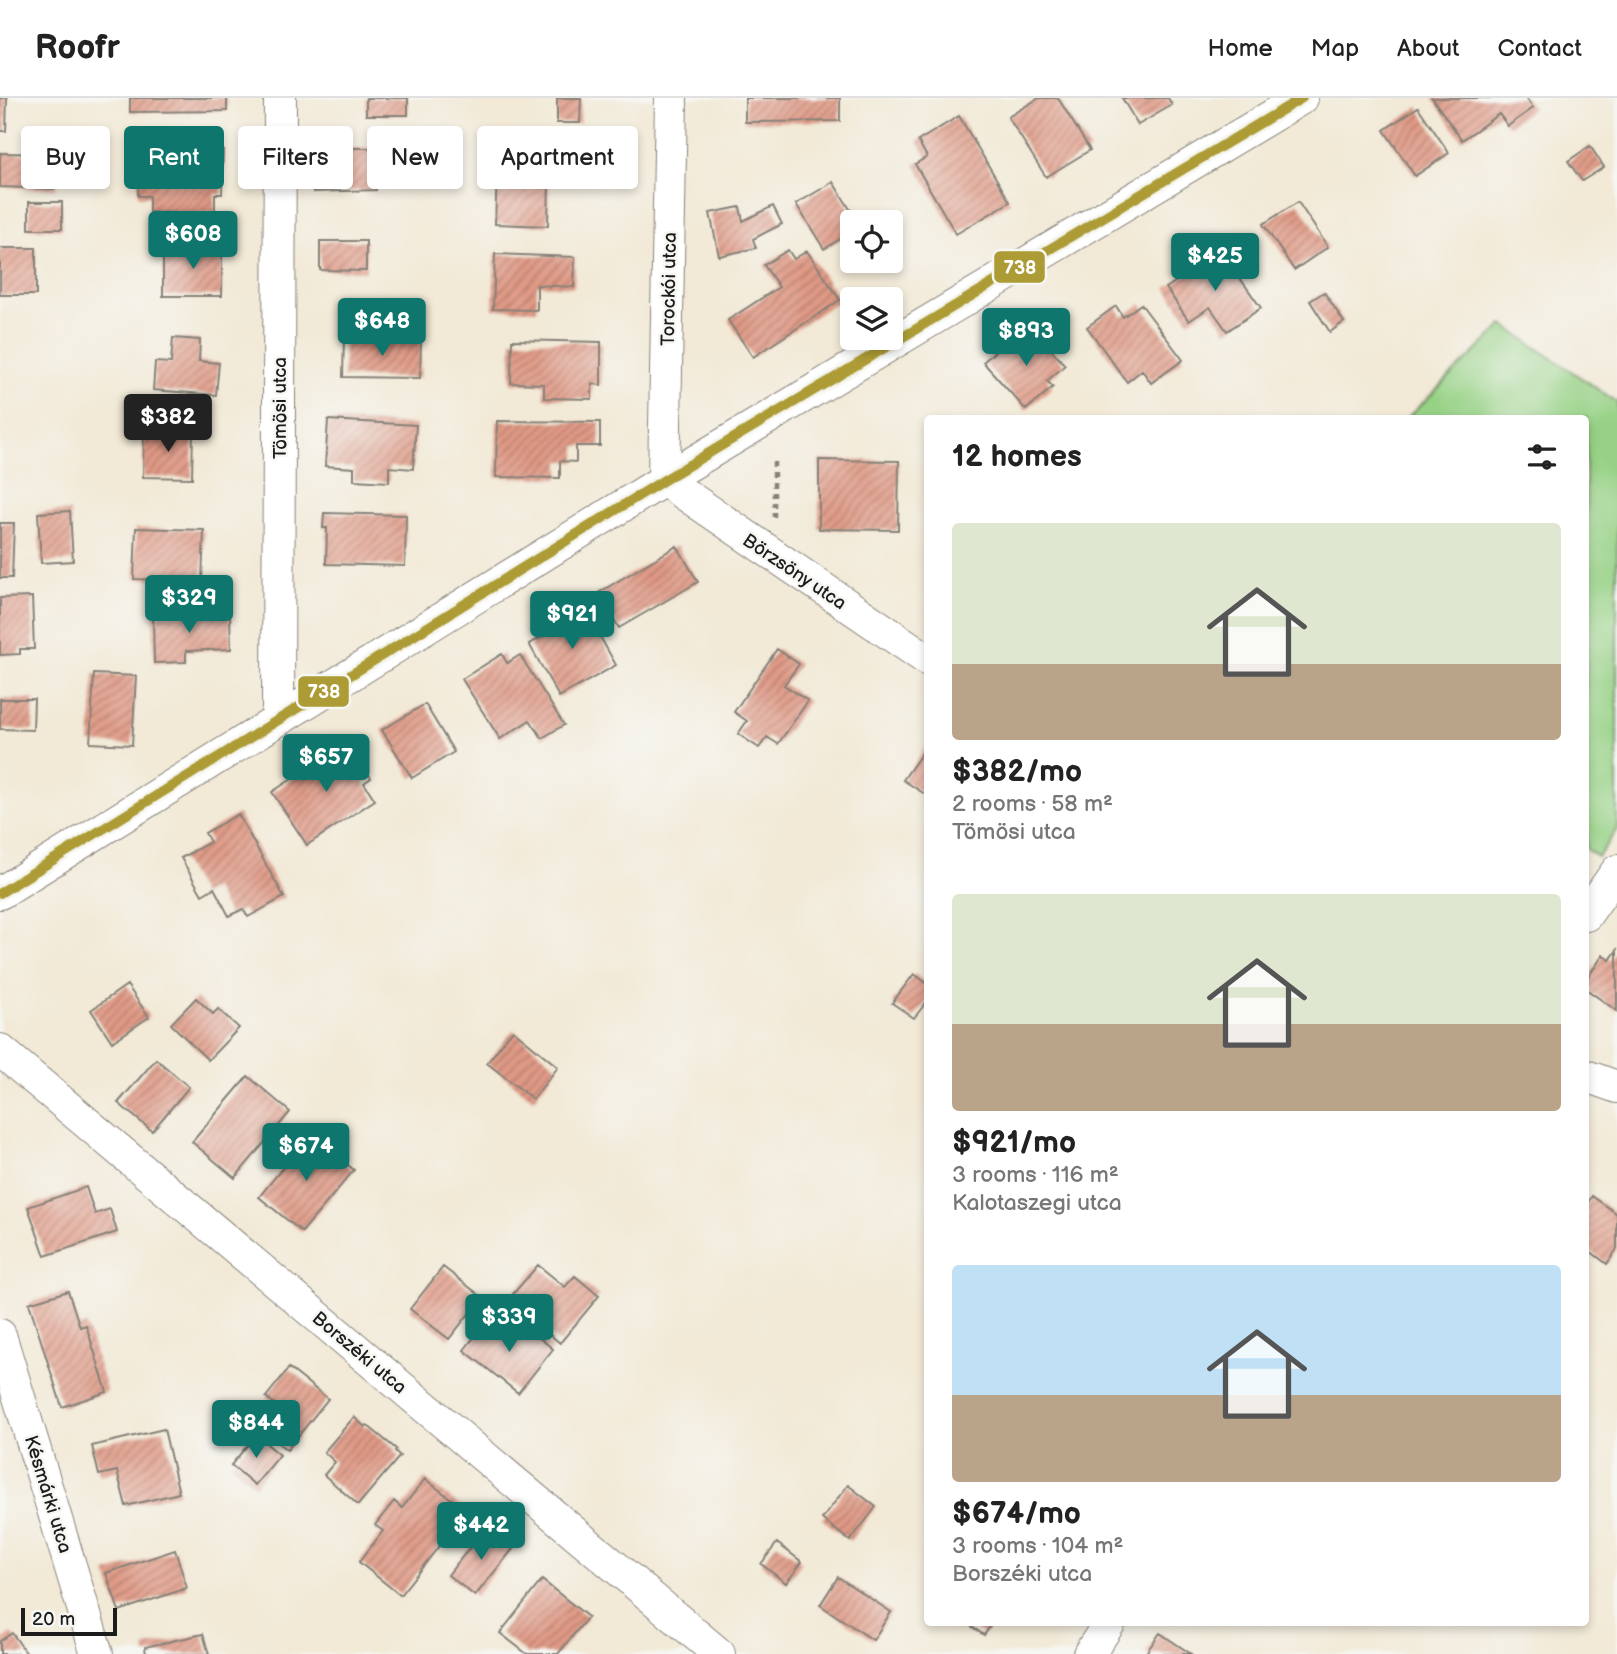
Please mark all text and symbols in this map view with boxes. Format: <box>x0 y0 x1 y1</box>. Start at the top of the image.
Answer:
text: Roofr <box>35 28 120 68</box>
text: Home <box>1208 34 1273 63</box>
text: Map <box>1311 34 1359 63</box>
text: About <box>1397 34 1459 63</box>
text: Contact <box>1497 34 1582 63</box>
chip: Buy <box>21 126 110 189</box>
chip: Rent <box>124 126 224 189</box>
chip: Filters <box>238 126 353 189</box>
chip: New <box>367 126 463 189</box>
chip: Apartment <box>477 126 638 189</box>
map controls <box>840 210 903 350</box>
button: locate <box>840 210 903 273</box>
pin: $608 <box>152 212 234 271</box>
text: $608 <box>164 220 222 248</box>
street label: Torockói utca <box>657 232 682 346</box>
pin: $425 <box>1174 234 1256 293</box>
text: $425 <box>1187 242 1243 270</box>
line badge: 738 <box>993 250 1046 284</box>
text: 738 <box>1003 257 1037 280</box>
button: layers <box>840 287 903 350</box>
pin: $648 <box>341 299 423 358</box>
text: $648 <box>354 307 410 335</box>
pin: $893 <box>985 308 1067 368</box>
text: $893 <box>998 317 1054 345</box>
street label: Tömösi utca <box>269 357 292 459</box>
pin: $382 <box>127 394 209 454</box>
text: $382 <box>140 403 196 431</box>
icon: filters <box>1523 438 1561 476</box>
text: 12 homes <box>952 439 1082 475</box>
street label: Börzsöny utca <box>738 529 850 615</box>
icon: home <box>1194 569 1320 695</box>
pin: $329 <box>148 575 230 635</box>
text: $329 <box>161 584 217 612</box>
pin: $921 <box>531 592 613 651</box>
text: $921 <box>546 600 598 628</box>
line badge: 738 <box>297 675 350 708</box>
text: 738 <box>307 681 341 704</box>
pin: $657 <box>285 734 367 794</box>
text: $657 <box>298 743 354 771</box>
text: $382/mo <box>952 754 1082 790</box>
text: 2 rooms · 58 m² <box>952 790 1113 818</box>
text: Tömösi utca <box>952 818 1076 846</box>
icon: home <box>1194 940 1320 1066</box>
pin: $674 <box>265 1124 347 1183</box>
text: $921/mo <box>952 1125 1076 1161</box>
text: $674 <box>278 1132 334 1160</box>
text: 3 rooms · 116 m² <box>952 1161 1119 1189</box>
text: Kalotaszegi utca <box>952 1189 1122 1217</box>
pin: $339 <box>468 1294 550 1354</box>
text: $339 <box>481 1303 537 1331</box>
street label: Borszéki utca <box>307 1307 411 1399</box>
icon: home <box>1194 1311 1320 1437</box>
pin: $844 <box>215 1400 297 1460</box>
text: $844 <box>228 1409 284 1437</box>
street label: Késmárki utca <box>19 1433 76 1556</box>
text: $674/mo <box>952 1496 1081 1532</box>
pin: $442 <box>440 1502 522 1562</box>
text: $442 <box>453 1511 509 1539</box>
text: 3 rooms · 104 m² <box>952 1532 1123 1560</box>
text: Borszéki utca <box>952 1560 1092 1588</box>
scale bar <box>21 1605 117 1637</box>
text: 20 m <box>32 1608 75 1631</box>

